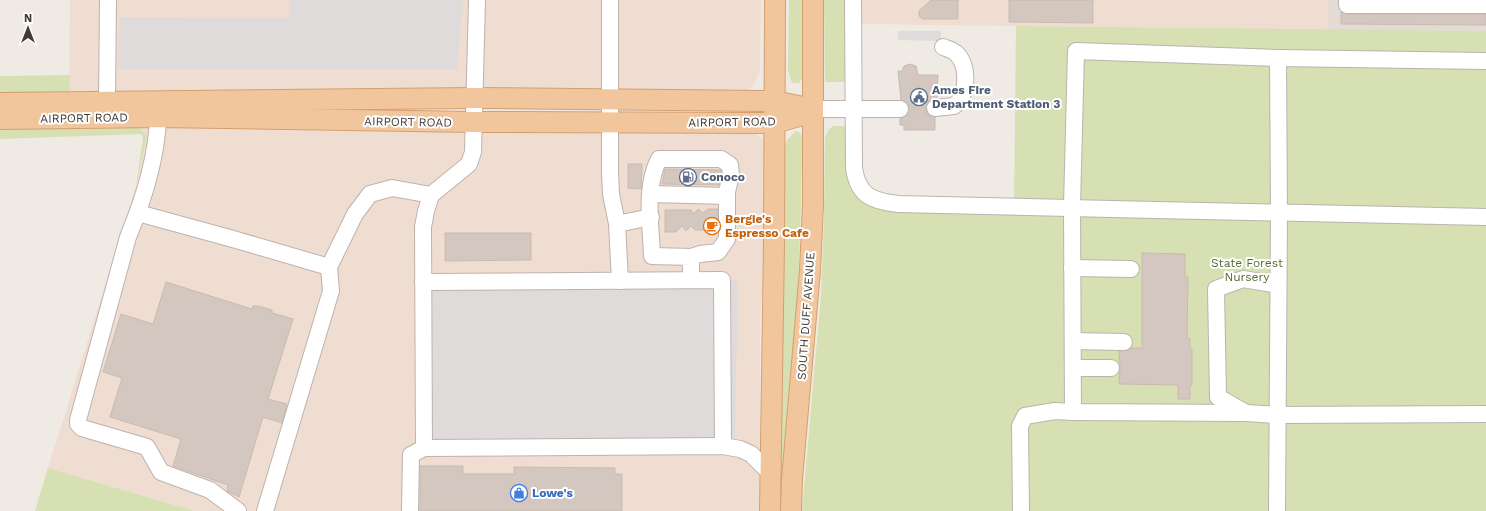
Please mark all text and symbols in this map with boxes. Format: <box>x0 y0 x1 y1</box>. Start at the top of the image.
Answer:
north arrow <box>8 8 48 48</box>
text: N <box>24 12 32 25</box>
place label: Ames Fire Department Station 3 <box>932 83 1060 111</box>
public building icon: Ames Fire Department Station 3 <box>909 87 929 107</box>
street label: AIRPORT ROAD <box>40 110 128 126</box>
street label: AIRPORT ROAD <box>364 114 452 130</box>
street label: AIRPORT ROAD <box>688 114 776 130</box>
fuel station icon: Conoco <box>678 167 698 187</box>
place label: Conoco <box>701 170 745 184</box>
place label: Bergie's Espresso Cafe <box>725 212 809 240</box>
cafe icon: Bergie's Espresso Cafe <box>702 216 722 236</box>
street label: SOUTH DUFF AVENUE <box>795 251 817 380</box>
park label: State Forest Nursery <box>1211 256 1283 284</box>
shop icon: Lowe's <box>509 483 529 503</box>
place label: Lowe's <box>532 486 573 500</box>

